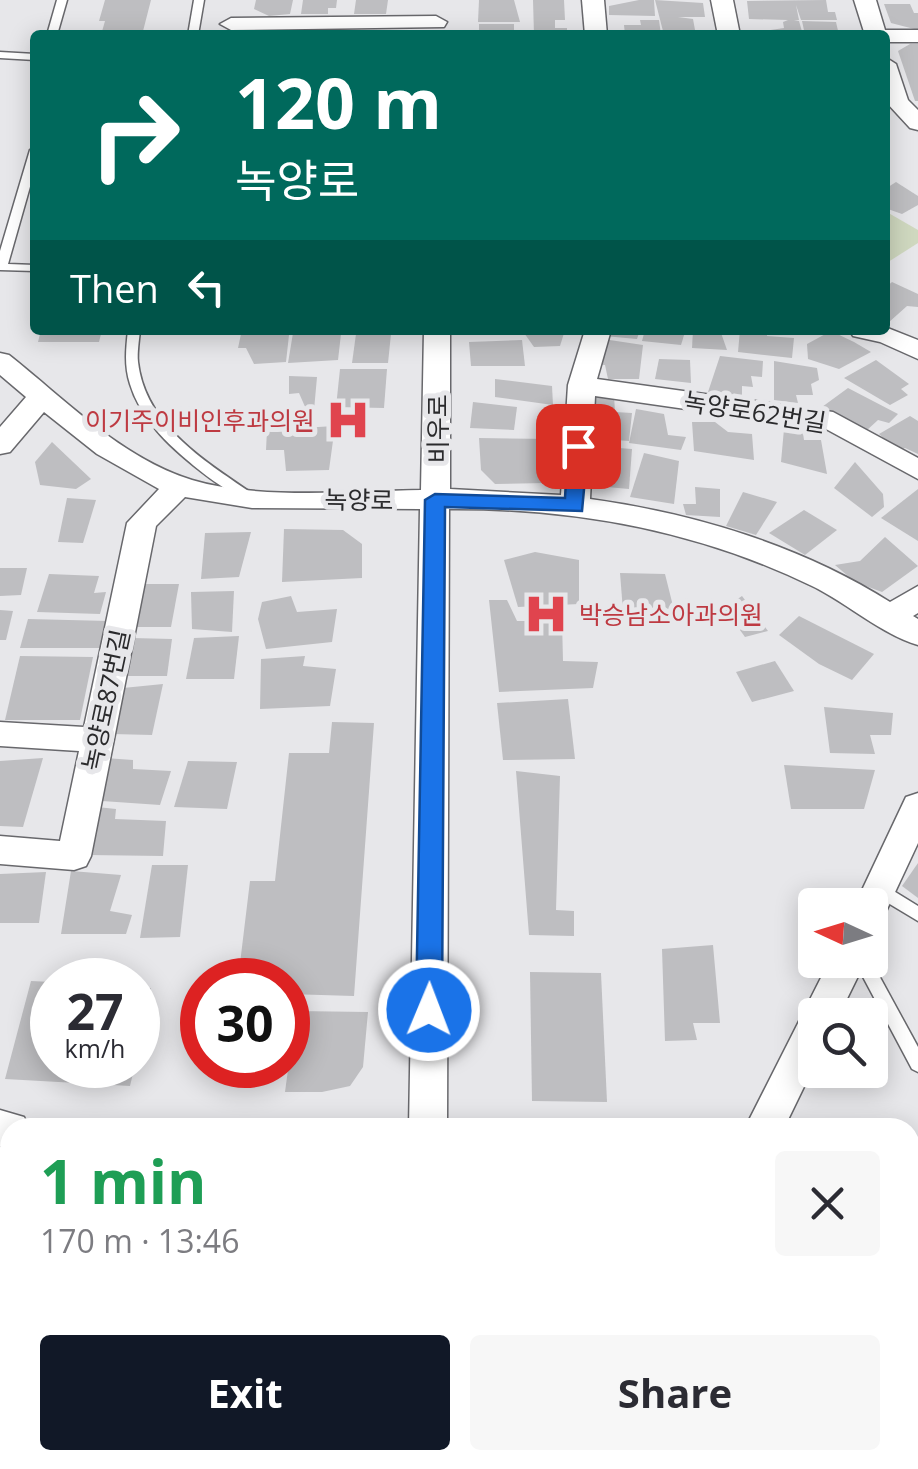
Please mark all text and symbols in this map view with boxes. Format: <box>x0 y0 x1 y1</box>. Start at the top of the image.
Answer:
text: 120 m <box>235 54 442 150</box>
icon: right <box>70 70 200 200</box>
text: 녹양로 <box>235 149 359 210</box>
icon: left <box>179 260 234 315</box>
text: Then <box>70 262 159 314</box>
street label: 녹양로62번길 <box>681 383 829 439</box>
street label: 비우로 <box>420 394 454 464</box>
hospital icon: 이기주이비인후과의원 <box>324 396 372 444</box>
place label: 이기주이비인후과의원 <box>85 403 315 437</box>
pin <box>536 404 621 489</box>
icon: arrive <box>551 419 606 474</box>
street label: 녹양로 <box>324 481 394 517</box>
hospital icon: 박승남소아과의원 <box>522 590 570 638</box>
place label: 박승남소아과의원 <box>579 597 763 631</box>
street label: 녹양로87번길 <box>73 626 137 774</box>
north arrow <box>798 888 888 978</box>
map controls <box>798 888 888 1088</box>
speed limit sign: 30 <box>180 958 310 1088</box>
position arrow <box>377 958 481 1062</box>
text: 27 <box>66 977 124 1045</box>
button: search <box>798 998 888 1088</box>
text: km/h <box>65 1031 125 1065</box>
text: 1 min <box>40 1140 207 1222</box>
button: close <box>775 1151 880 1256</box>
text: 170 m · 13:46 <box>40 1219 239 1262</box>
button: Exit <box>40 1335 450 1450</box>
button: Share <box>470 1335 880 1450</box>

